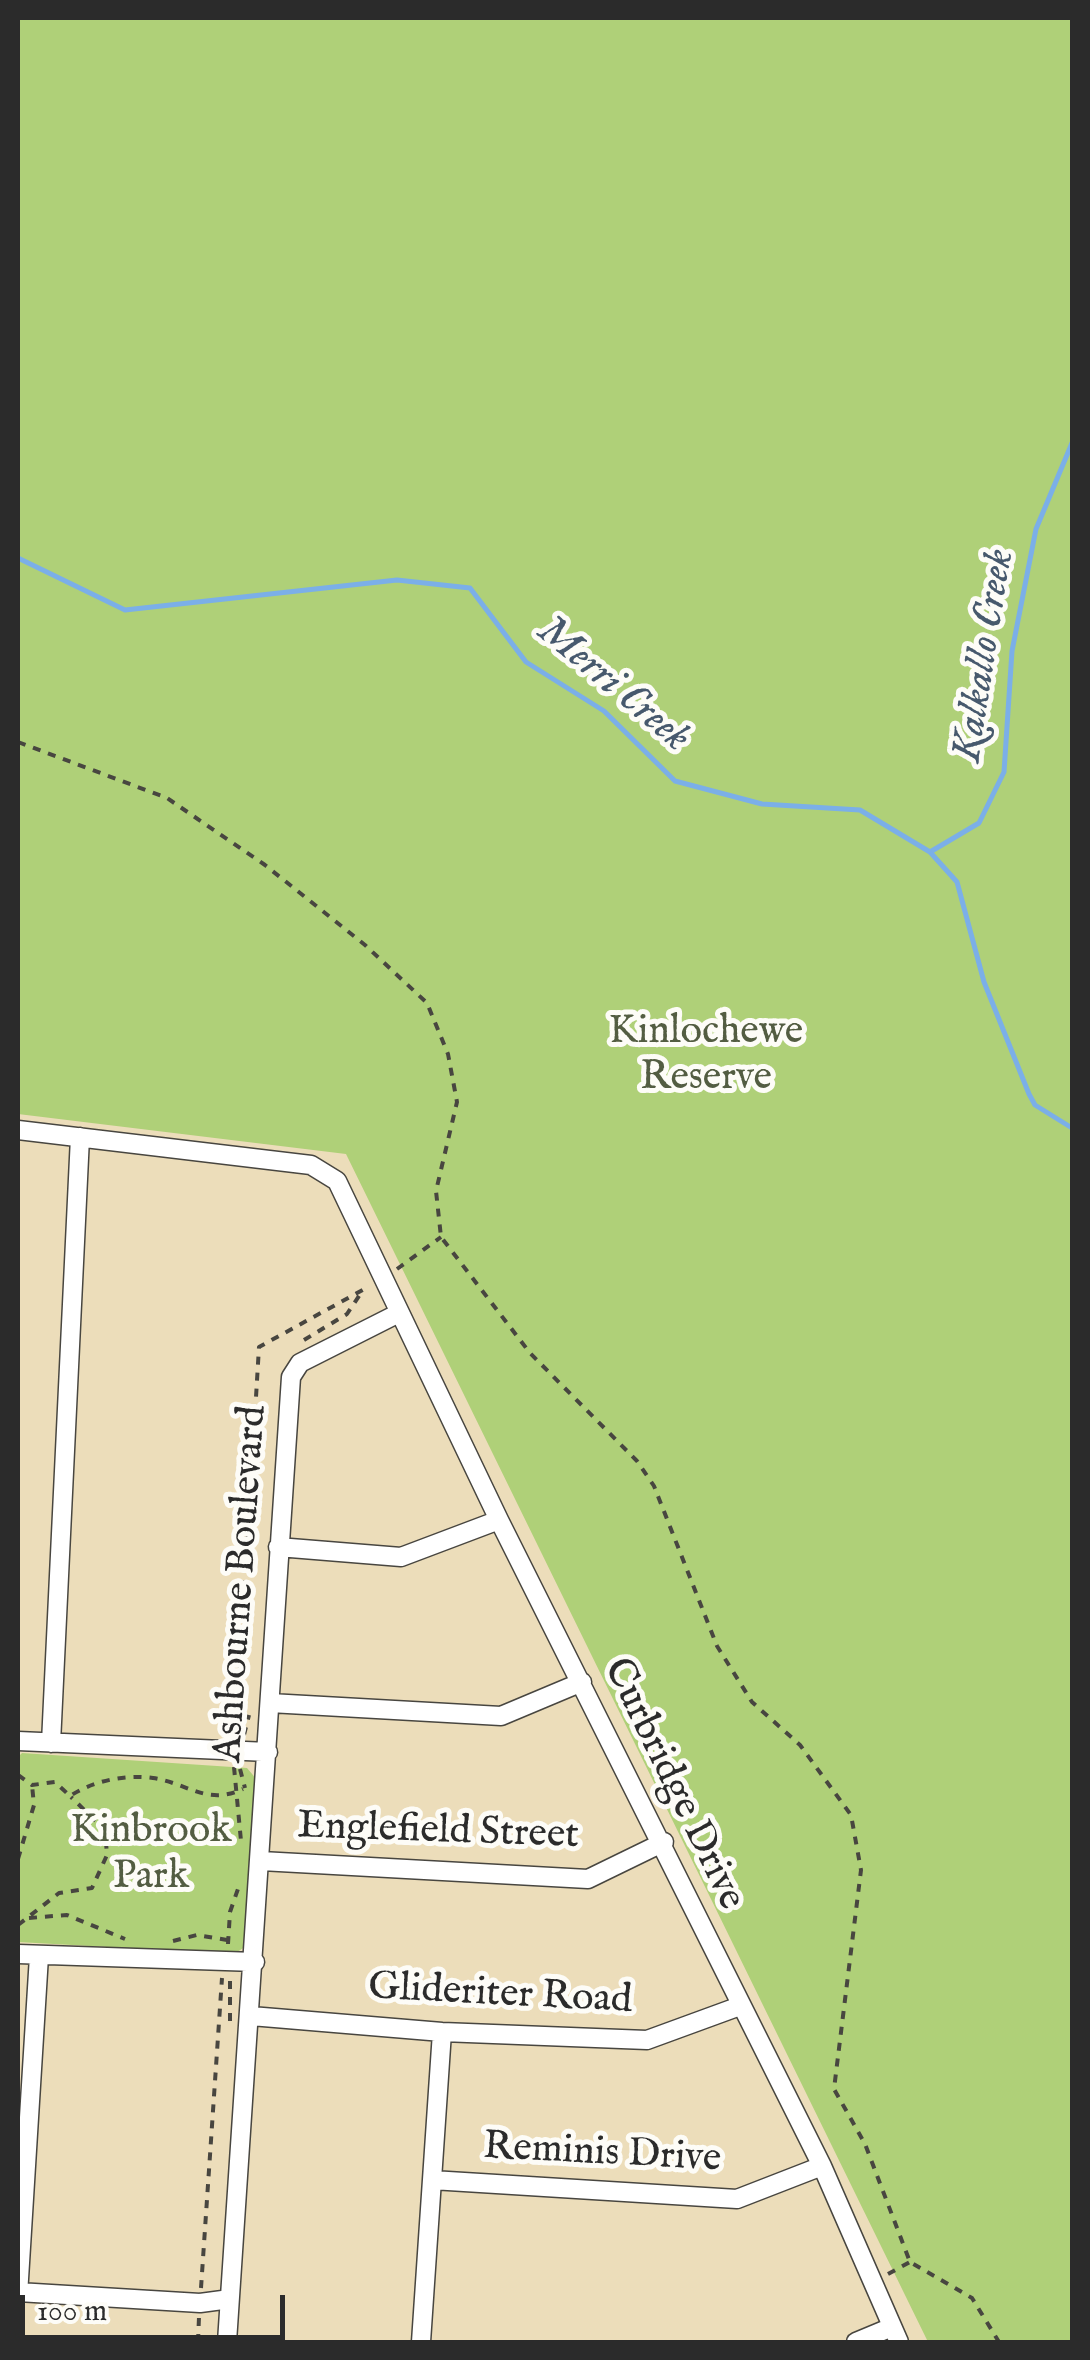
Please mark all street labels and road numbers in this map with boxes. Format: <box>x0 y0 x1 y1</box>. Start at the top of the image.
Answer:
street label: Ashbourne Boulevard <box>207 1404 279 1764</box>
street label: Curbridge Drive <box>590 1651 754 1919</box>
street label: Englefield Street <box>296 1804 580 1862</box>
street label: Glideriter Road <box>367 1965 633 2027</box>
street label: Reminis Drive <box>482 2125 722 2185</box>

